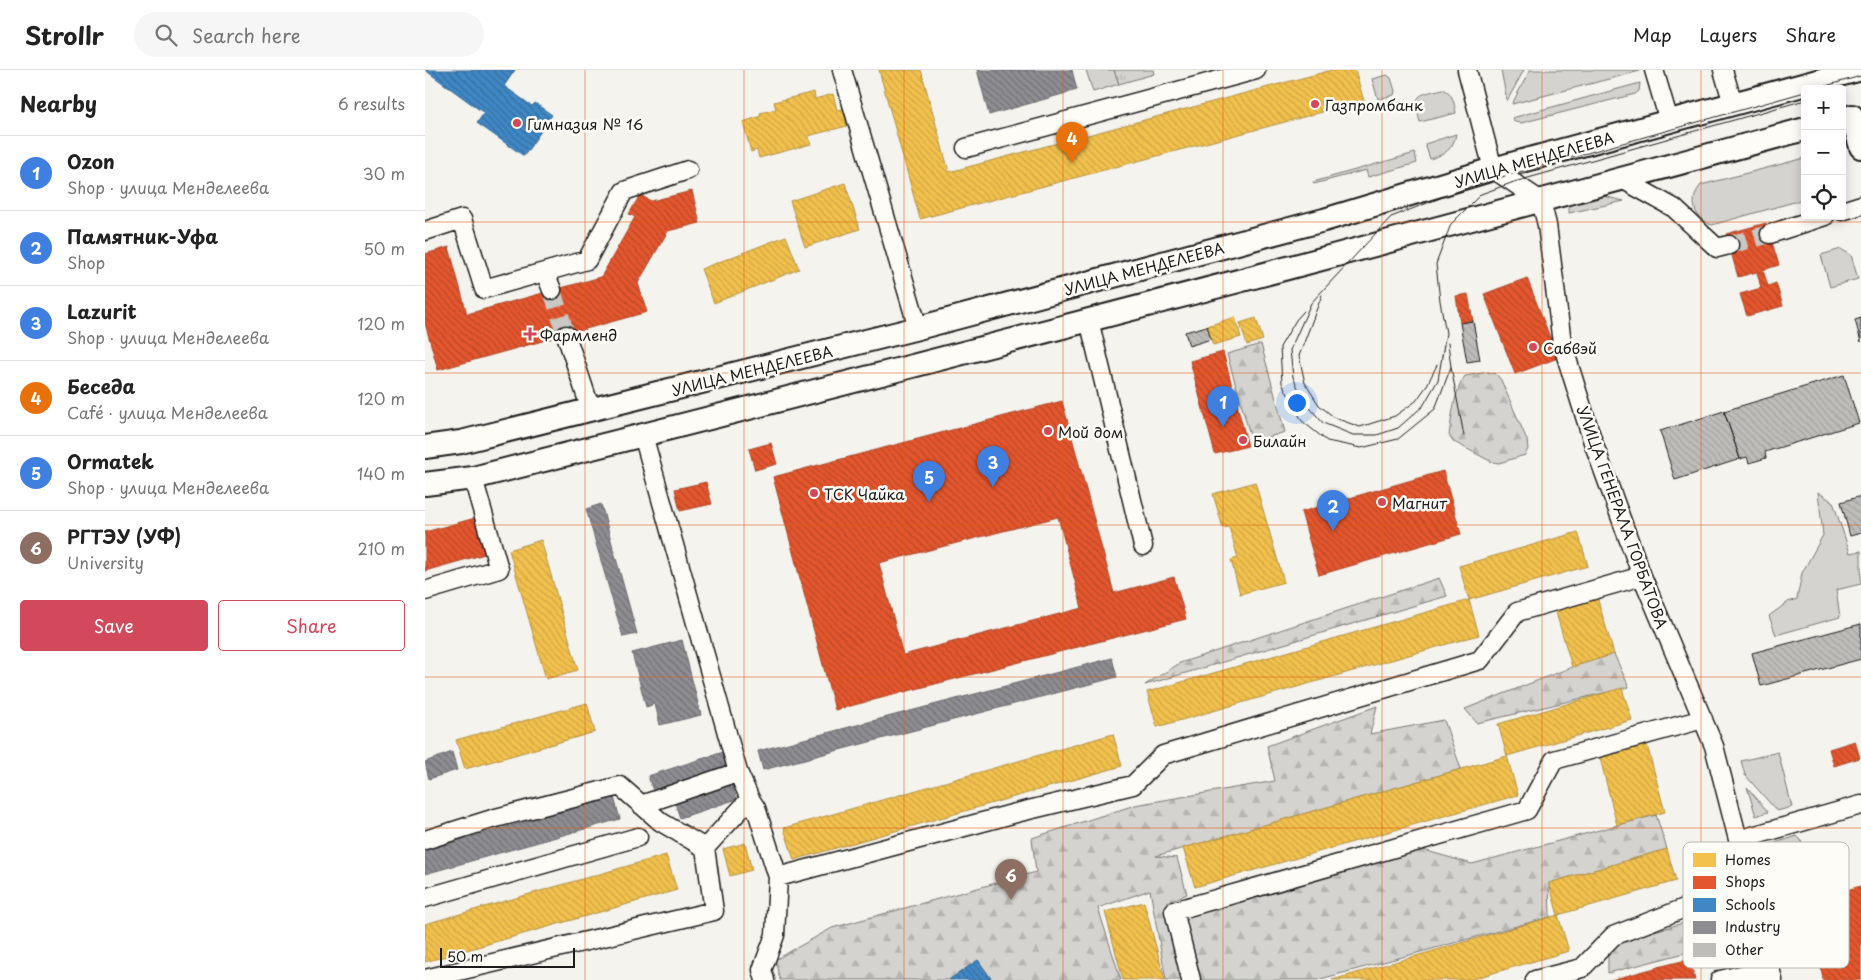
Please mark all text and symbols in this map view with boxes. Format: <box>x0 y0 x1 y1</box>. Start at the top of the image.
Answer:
search box <box>134 12 484 57</box>
text: Strollr <box>25 17 104 53</box>
icon: search <box>152 21 180 49</box>
text: Search here <box>192 21 301 49</box>
text: Map <box>1633 21 1672 48</box>
text: Layers <box>1700 21 1757 48</box>
text: Share <box>1785 21 1836 48</box>
map controls <box>1801 85 1846 220</box>
button: + <box>1801 85 1846 130</box>
text: Nearby <box>20 87 97 119</box>
text: 6 results <box>338 91 405 115</box>
place label: Газпромбанк <box>1325 93 1423 116</box>
marker: Газпромбанк <box>1309 98 1321 110</box>
place label: Гимназия № 16 <box>527 112 643 135</box>
marker: Гимназия № 16 <box>511 117 523 129</box>
pin: 4 <box>1056 122 1088 163</box>
street label: УЛИЦА МЕНДЕЛЕЕВА <box>1452 125 1617 193</box>
button: − <box>1801 130 1846 175</box>
text: Ozon <box>67 147 115 175</box>
text: 1 <box>32 161 40 185</box>
text: 30 m <box>363 161 405 185</box>
text: Shop · улица Менделеева <box>67 175 269 199</box>
button: locate <box>1801 175 1846 220</box>
text: Памятник-Уфа <box>67 222 218 250</box>
text: 2 <box>30 236 42 260</box>
text: 50 m <box>364 236 405 260</box>
street label: УЛИЦА МЕНДЕЛЕЕВА <box>1061 236 1227 300</box>
text: Shop <box>67 250 105 274</box>
text: Lazurit <box>67 297 137 325</box>
text: 3 <box>31 311 41 335</box>
text: 120 m <box>358 311 405 335</box>
place label: Фармленд <box>540 323 617 346</box>
text: Shop · улица Менделеева <box>67 325 269 349</box>
marker: Фармленд <box>524 328 536 340</box>
place label: Сабвэй <box>1543 336 1597 359</box>
street label: УЛИЦА МЕНДЕЛЕЕВА <box>669 339 835 401</box>
marker: Сабвэй <box>1527 341 1539 353</box>
text: Беседа <box>67 372 135 400</box>
text: 4 <box>31 386 41 410</box>
text: 120 m <box>358 386 405 410</box>
pin: 1 <box>1207 386 1239 427</box>
your location <box>1284 390 1310 416</box>
text: Café · улица Менделеева <box>67 400 268 424</box>
street label: УЛИЦА ГЕНЕРАЛА ГОРБАТОВА <box>1572 402 1674 632</box>
place label: Мой дом <box>1058 420 1123 443</box>
marker: Мой дом <box>1042 425 1054 437</box>
place label: Билайн <box>1253 429 1307 452</box>
marker: Билайн <box>1237 434 1249 446</box>
pin: 3 <box>977 446 1009 487</box>
text: Ormatek <box>67 447 154 475</box>
text: 5 <box>31 461 41 485</box>
text: 140 m <box>357 461 405 485</box>
pin: 5 <box>913 461 945 502</box>
text: Shop · улица Менделеева <box>67 475 269 499</box>
place label: ТСК Чайка <box>824 482 905 505</box>
marker: ТСК Чайка <box>808 487 820 499</box>
pin: 2 <box>1317 490 1349 531</box>
place label: Магнит <box>1392 491 1447 514</box>
marker: Магнит <box>1376 496 1388 508</box>
text: РГТЭУ (УФ) <box>67 522 181 550</box>
text: 6 <box>30 536 42 560</box>
text: 210 m <box>357 536 405 560</box>
text: University <box>67 550 144 574</box>
button: Save <box>20 600 208 651</box>
button: Share <box>218 600 405 651</box>
legend <box>1683 842 1849 968</box>
text: Homes <box>1725 849 1771 870</box>
pin: 6 <box>995 859 1027 900</box>
text: Shops <box>1725 871 1765 892</box>
text: Schools <box>1725 894 1775 915</box>
text: Industry <box>1725 916 1780 937</box>
text: Other <box>1725 939 1764 960</box>
scale bar <box>440 945 575 968</box>
text: 50 m <box>447 946 483 967</box>

